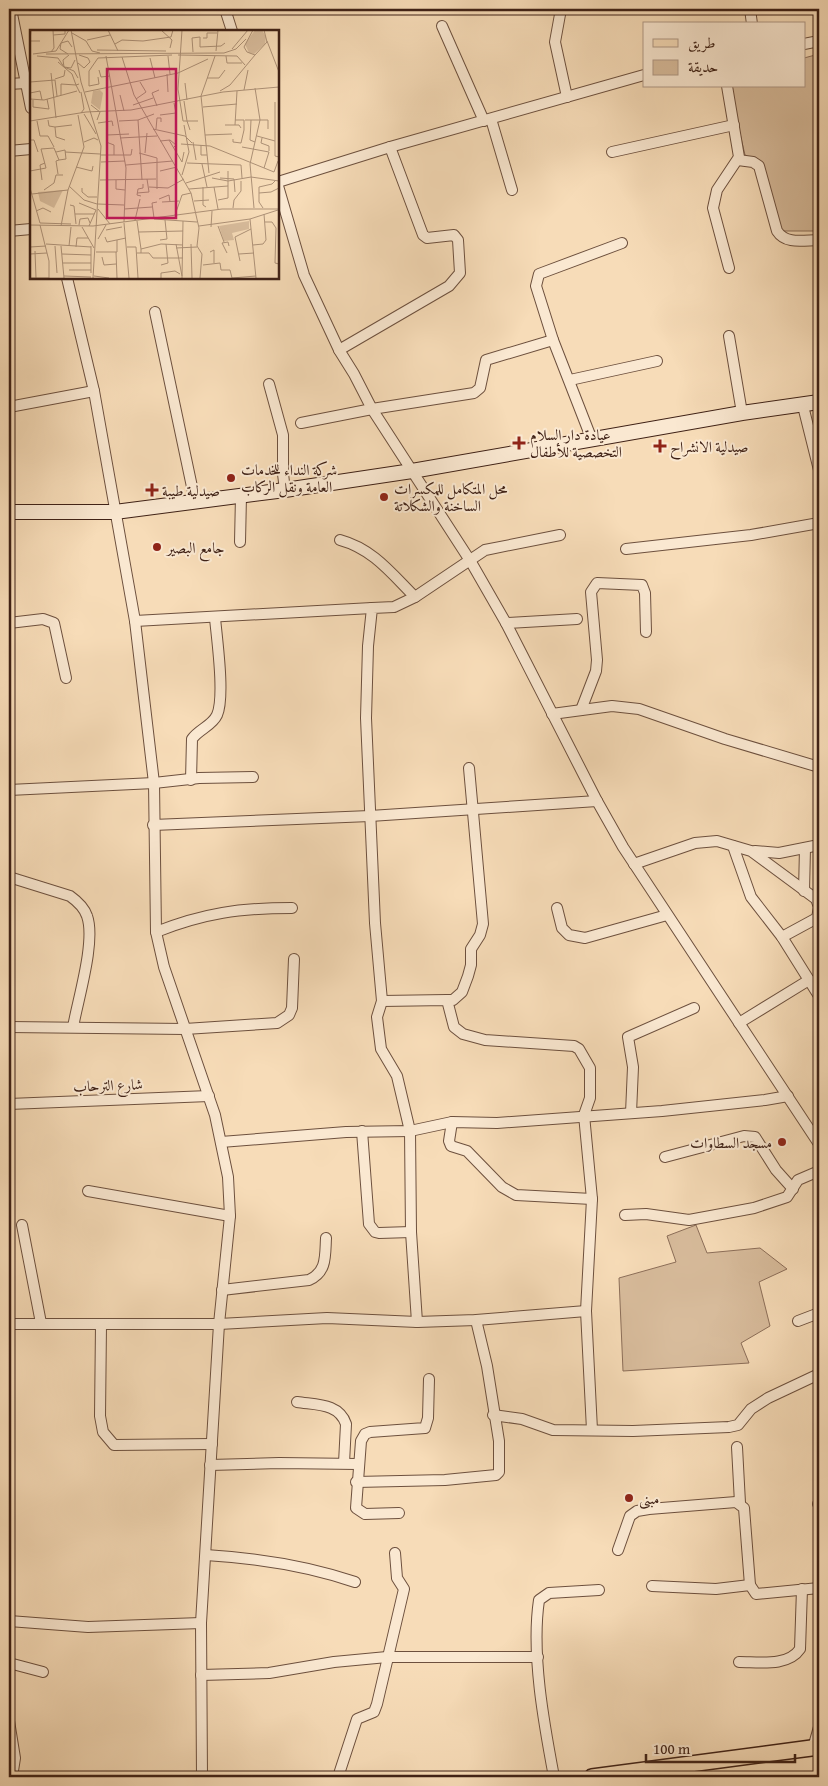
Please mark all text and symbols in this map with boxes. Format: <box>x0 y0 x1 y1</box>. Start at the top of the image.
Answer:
legend <box>643 22 806 88</box>
inset map <box>30 30 279 279</box>
text: طريق <box>688 32 715 53</box>
text: حديقة <box>688 56 718 77</box>
place label: عيادة دار السلام التخصصية للأطفال <box>530 424 622 462</box>
marker: عيادة دار السلام التخصصية للأطفال <box>512 436 526 450</box>
place label: صيدلية الانشراح <box>670 436 748 460</box>
marker: صيدلية الانشراح <box>654 440 666 452</box>
place label: شركة النداء للخدمات العامة ونقل الركاب <box>241 459 337 498</box>
marker: شركة النداء للخدمات العامة ونقل الركاب <box>225 472 237 484</box>
place label: محل المتكامل للمكسرات الساخنة والشكلاتة <box>394 478 507 516</box>
place label: صيدلية طيبة <box>162 480 220 501</box>
marker: صيدلية طيبة <box>146 484 158 496</box>
marker: محل المتكامل للمكسرات الساخنة والشكلاتة <box>378 491 390 503</box>
place label: جامع البصير <box>165 537 225 562</box>
marker: جامع البصير <box>151 541 163 553</box>
street label: شارع الترحاب <box>73 1073 143 1100</box>
place label: مسجد السطاوات <box>690 1132 772 1153</box>
marker: مسجد السطاوات <box>776 1136 788 1148</box>
place label: مبنى <box>639 1488 659 1510</box>
marker: مبنى <box>623 1492 635 1504</box>
scale bar <box>646 1731 794 1763</box>
text: 100 m <box>653 1738 691 1759</box>

